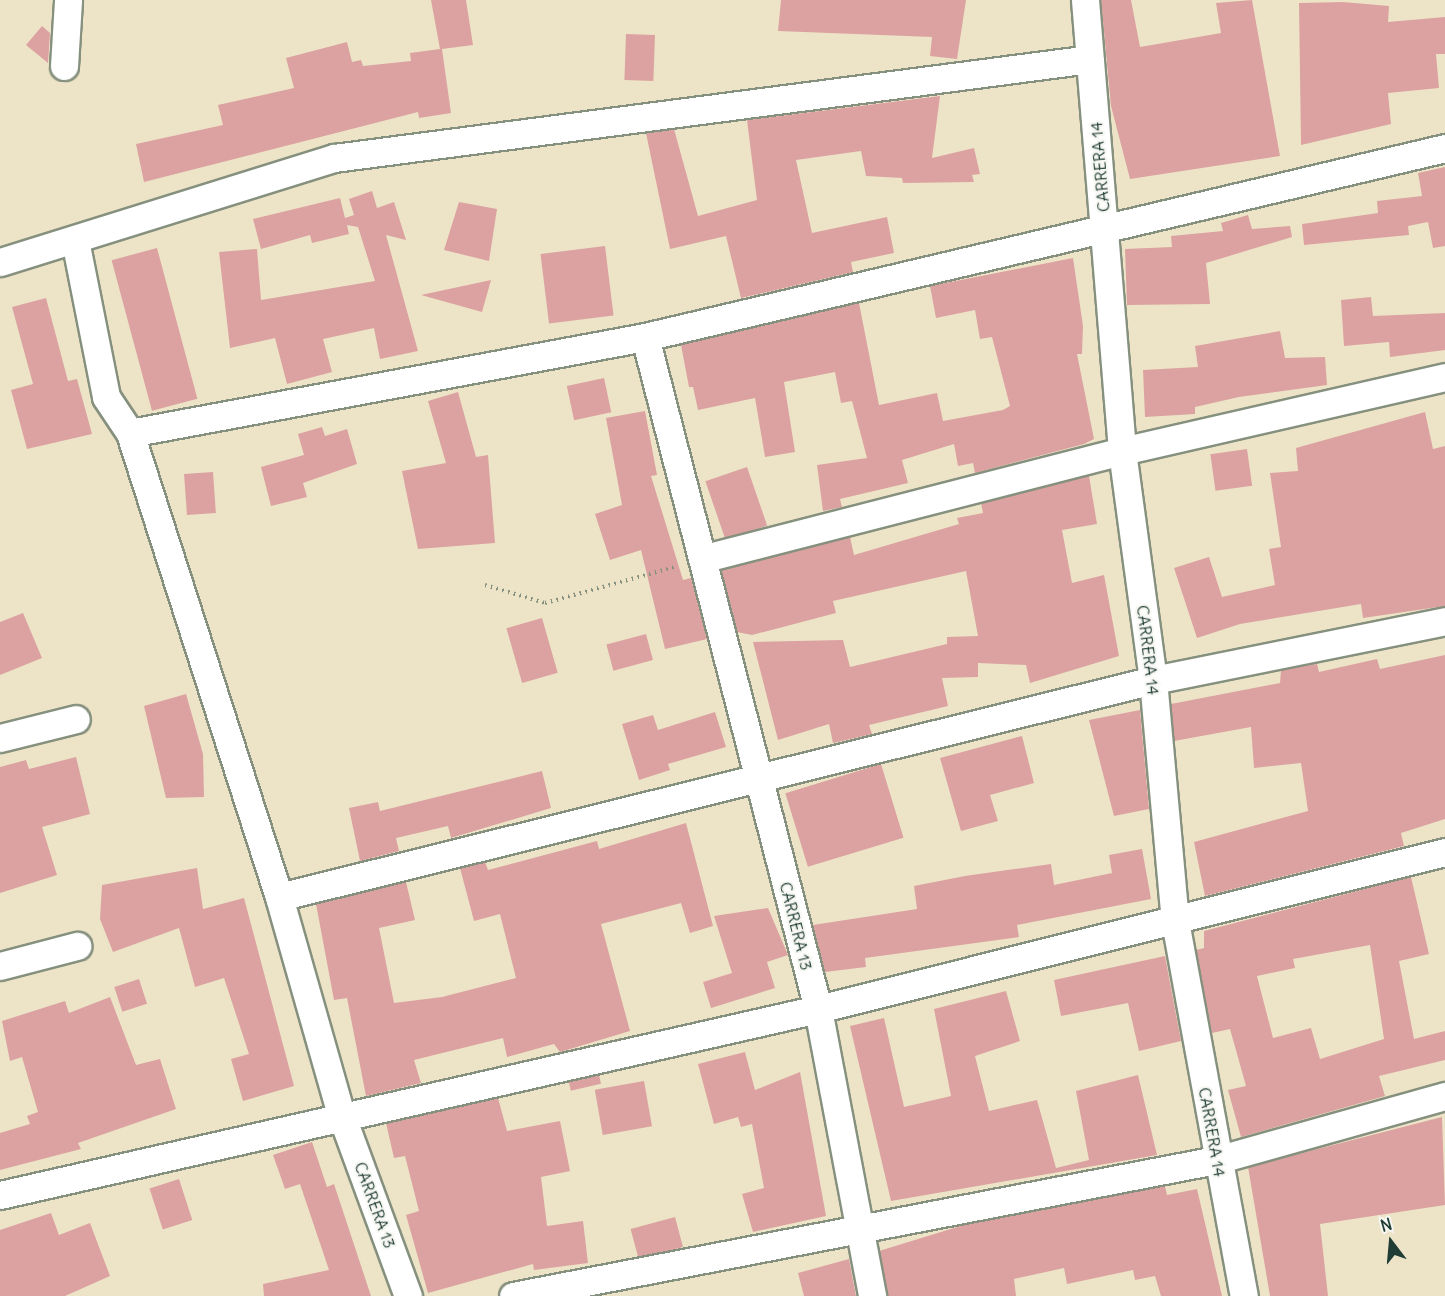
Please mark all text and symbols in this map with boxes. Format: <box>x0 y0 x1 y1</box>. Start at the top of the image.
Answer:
street label: CARRERA 14 <box>1086 121 1114 213</box>
street label: CARRERA 14 <box>1133 604 1163 696</box>
street label: CARRERA 13 <box>776 880 816 972</box>
street label: CARRERA 14 <box>1195 1086 1229 1178</box>
street label: CARRERA 13 <box>351 1159 399 1251</box>
north arrow <box>1361 1212 1421 1272</box>
text: N <box>1378 1214 1394 1236</box>

